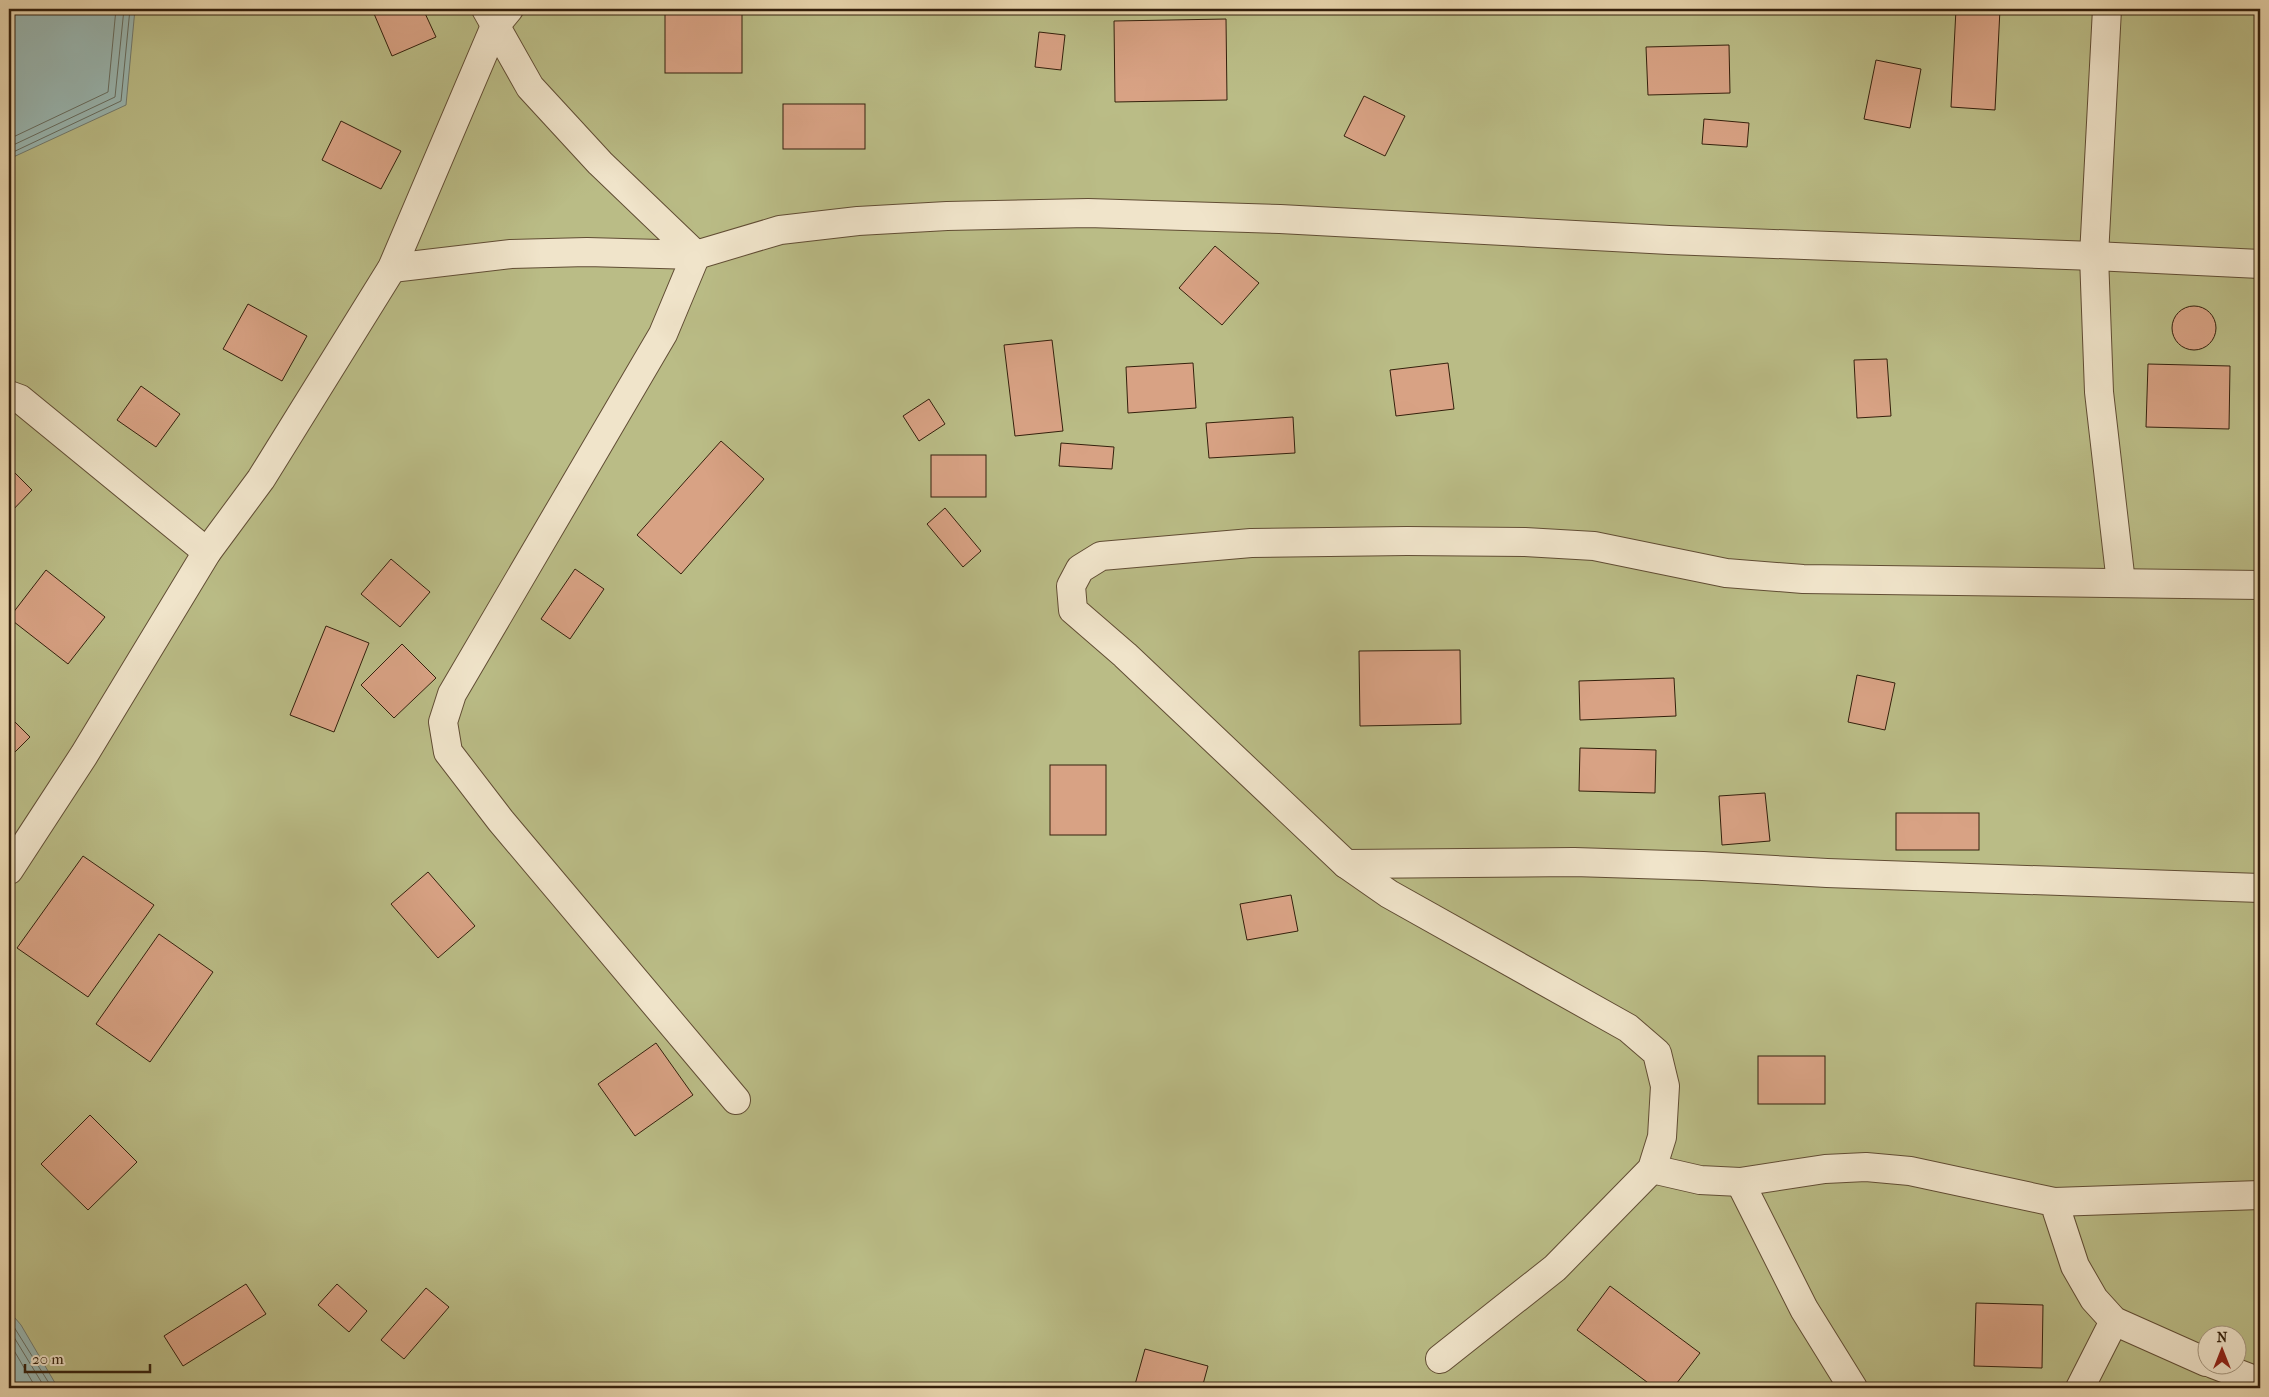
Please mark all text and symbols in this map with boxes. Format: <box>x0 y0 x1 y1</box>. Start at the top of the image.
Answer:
north arrow <box>2196 1324 2246 1374</box>
text: N <box>2217 1329 2228 1346</box>
scale bar <box>25 1342 150 1374</box>
text: 20 m <box>32 1350 64 1368</box>

